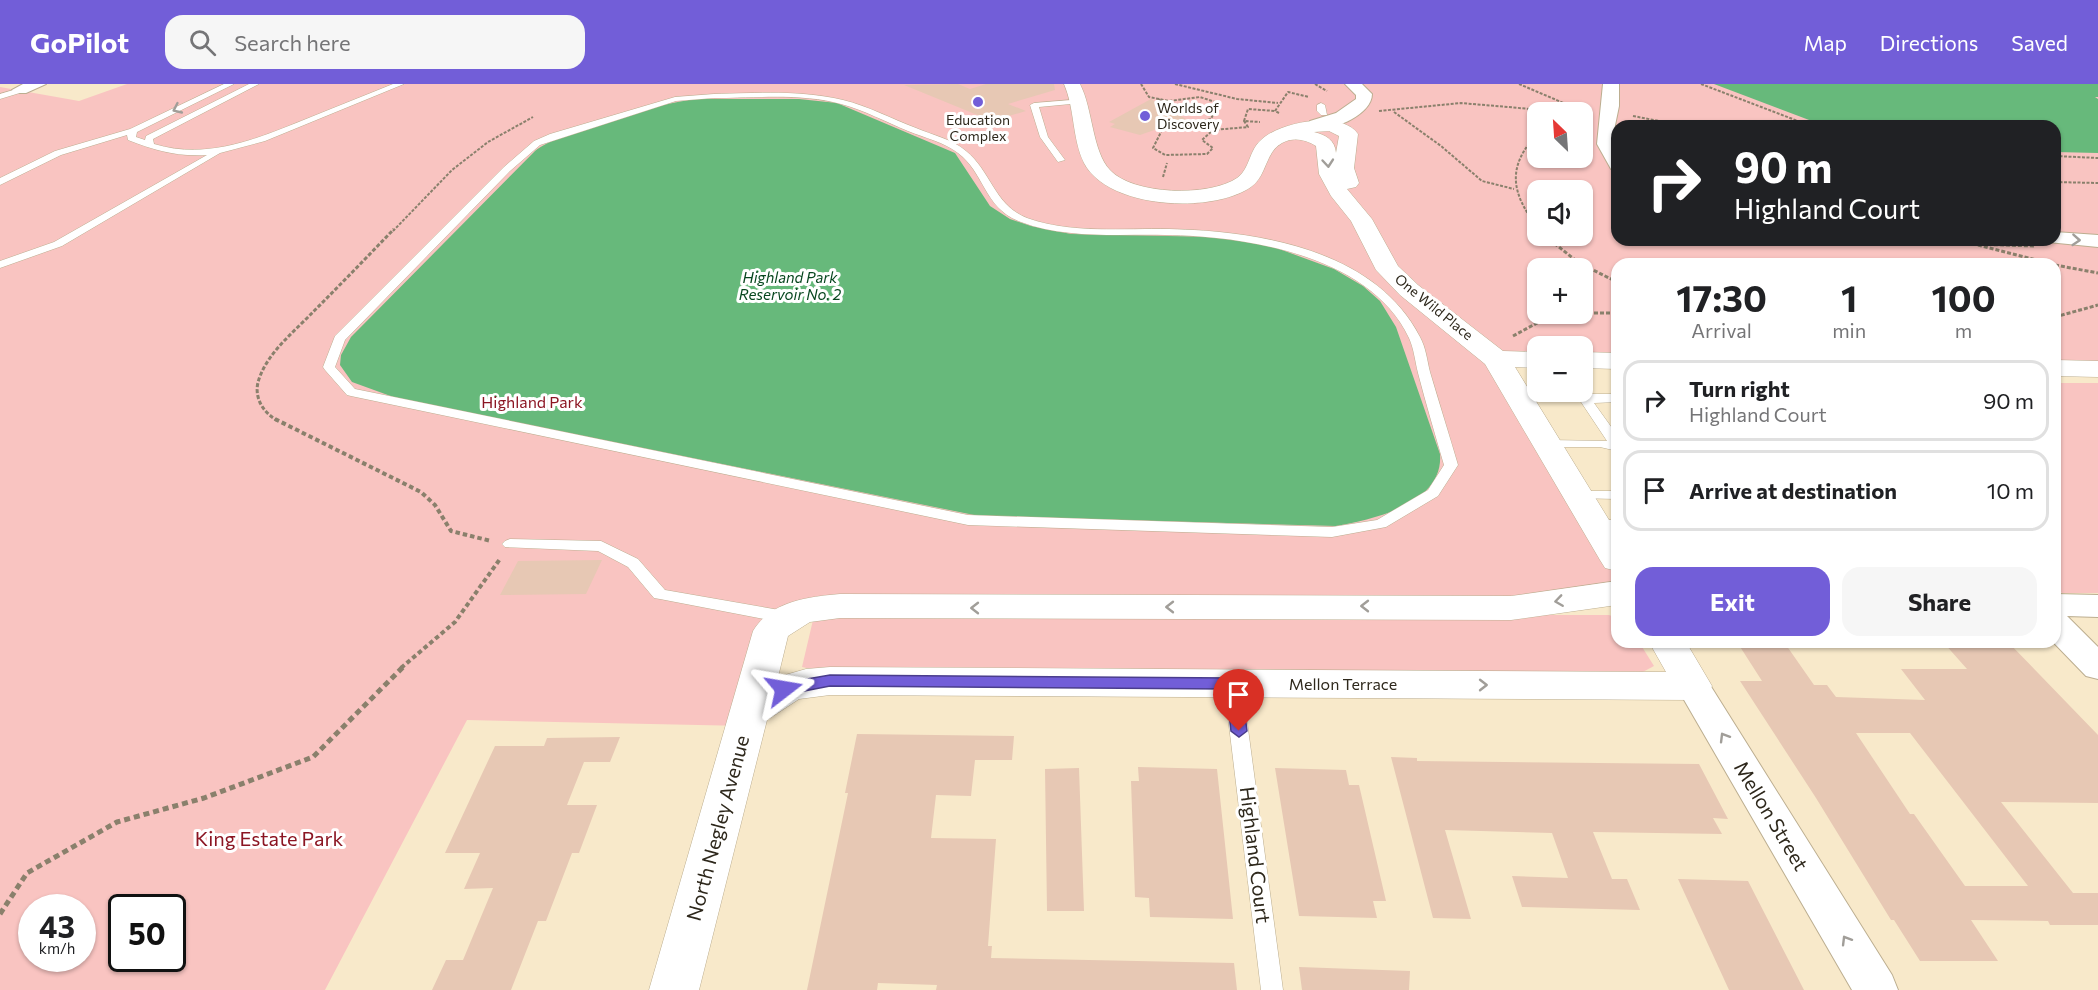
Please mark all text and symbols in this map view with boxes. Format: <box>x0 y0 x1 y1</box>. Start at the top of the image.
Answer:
search box <box>165 15 585 69</box>
text: GoPilot <box>30 25 129 59</box>
icon: search <box>186 26 219 59</box>
text: Search here <box>234 29 351 56</box>
text: Map <box>1804 30 1847 55</box>
text: Directions <box>1880 30 1978 55</box>
text: Saved <box>2011 30 2068 55</box>
marker: Education Complex <box>971 95 985 109</box>
place label: Worlds of Discovery <box>1157 99 1219 132</box>
one-way arrow <box>172 101 183 113</box>
north arrow <box>1527 102 1593 168</box>
map controls <box>1527 102 1593 402</box>
marker: Worlds of Discovery <box>1138 109 1152 123</box>
place label: Education Complex <box>946 111 1010 144</box>
text: 90 m <box>1734 140 1833 192</box>
icon: right <box>1635 144 1713 222</box>
one-way arrow <box>1321 158 1334 167</box>
button: sound <box>1527 180 1593 246</box>
text: Highland Court <box>1734 192 1920 225</box>
one-way arrow <box>2072 233 2081 246</box>
button: + <box>1527 258 1593 324</box>
water label: Highland Park Reservoir No. 2 <box>739 268 842 303</box>
street label: One Wild Place <box>1392 270 1477 343</box>
text: 17:30 <box>1676 275 1767 319</box>
text: 1 <box>1841 275 1857 319</box>
text: 100 <box>1932 275 1996 319</box>
text: Arrival <box>1691 318 1752 342</box>
text: min <box>1832 318 1866 342</box>
text: m <box>1955 318 1972 342</box>
button: − <box>1527 336 1593 402</box>
text: Turn right <box>1689 375 1790 402</box>
icon: right <box>1638 384 1671 417</box>
text: 90 m <box>1983 387 2034 414</box>
park label: Highland Park <box>481 392 583 411</box>
text: Highland Court <box>1689 402 1827 426</box>
icon: arrive <box>1638 474 1671 507</box>
text: Arrive at destination <box>1689 477 1897 504</box>
text: 10 m <box>1987 477 2034 504</box>
button: Exit <box>1635 567 1830 636</box>
button: Share <box>1842 567 2037 636</box>
one-way arrow <box>1554 595 1564 607</box>
one-way arrow <box>1360 600 1369 612</box>
one-way arrow <box>970 601 979 614</box>
one-way arrow <box>1165 601 1174 613</box>
position arrow <box>752 657 816 721</box>
pin <box>1213 669 1264 731</box>
street label: Mellon Terrace <box>1289 674 1397 693</box>
icon: arrive <box>1222 678 1255 711</box>
one-way arrow <box>1478 679 1487 691</box>
street label: North Negley Avenue <box>681 732 753 923</box>
one-way arrow <box>1719 733 1731 743</box>
street label: Mellon Street <box>1730 756 1814 875</box>
street label: Highland Court <box>1236 785 1276 925</box>
park label: King Estate Park <box>195 826 343 850</box>
speed limit sign: 50 <box>108 894 186 972</box>
text: 43 <box>39 907 75 944</box>
one-way arrow <box>1842 936 1854 946</box>
text: km/h <box>39 939 75 957</box>

